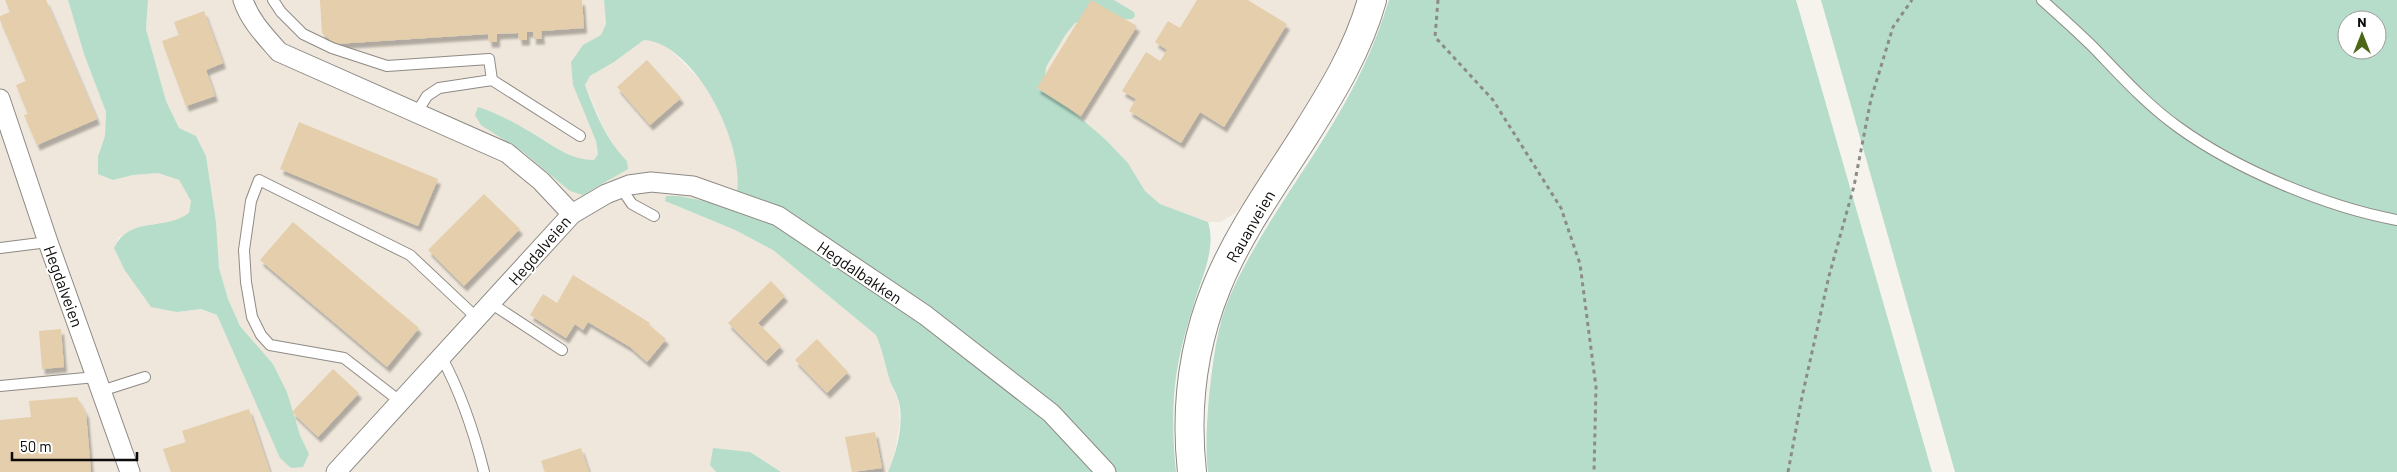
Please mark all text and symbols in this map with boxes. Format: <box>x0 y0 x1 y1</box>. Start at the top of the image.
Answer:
north arrow <box>2337 10 2387 60</box>
text: N <box>2357 13 2367 30</box>
street label: Rauanveien <box>1222 186 1278 266</box>
street label: Hegdalveien <box>504 212 574 288</box>
street label: Hegdalbakken <box>814 237 906 307</box>
street label: Hegdalveien <box>40 243 88 329</box>
scale bar <box>12 430 138 462</box>
text: 50 m <box>20 437 52 455</box>

